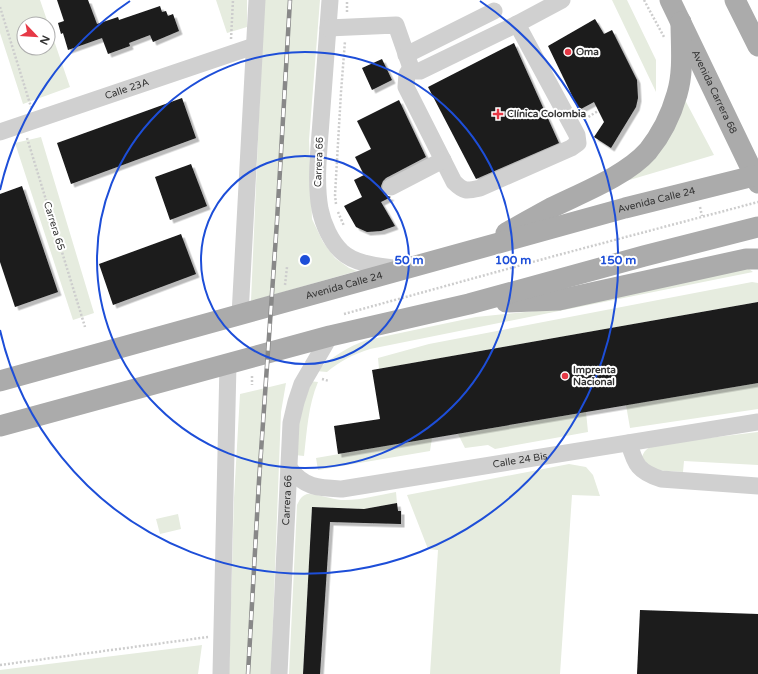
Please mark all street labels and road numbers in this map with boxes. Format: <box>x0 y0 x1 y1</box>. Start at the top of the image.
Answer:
street label: Avenida Carrera 68 <box>689 48 739 136</box>
street label: Calle 23A <box>103 76 151 102</box>
street label: Carrera 66 <box>312 137 326 187</box>
street label: Avenida Calle 24 <box>616 185 697 216</box>
street label: Carrera 65 <box>41 200 67 252</box>
street label: Avenida Calle 24 <box>304 269 384 302</box>
street label: Calle 24 Bis <box>492 450 549 471</box>
street label: Carrera 66 <box>280 475 295 526</box>

